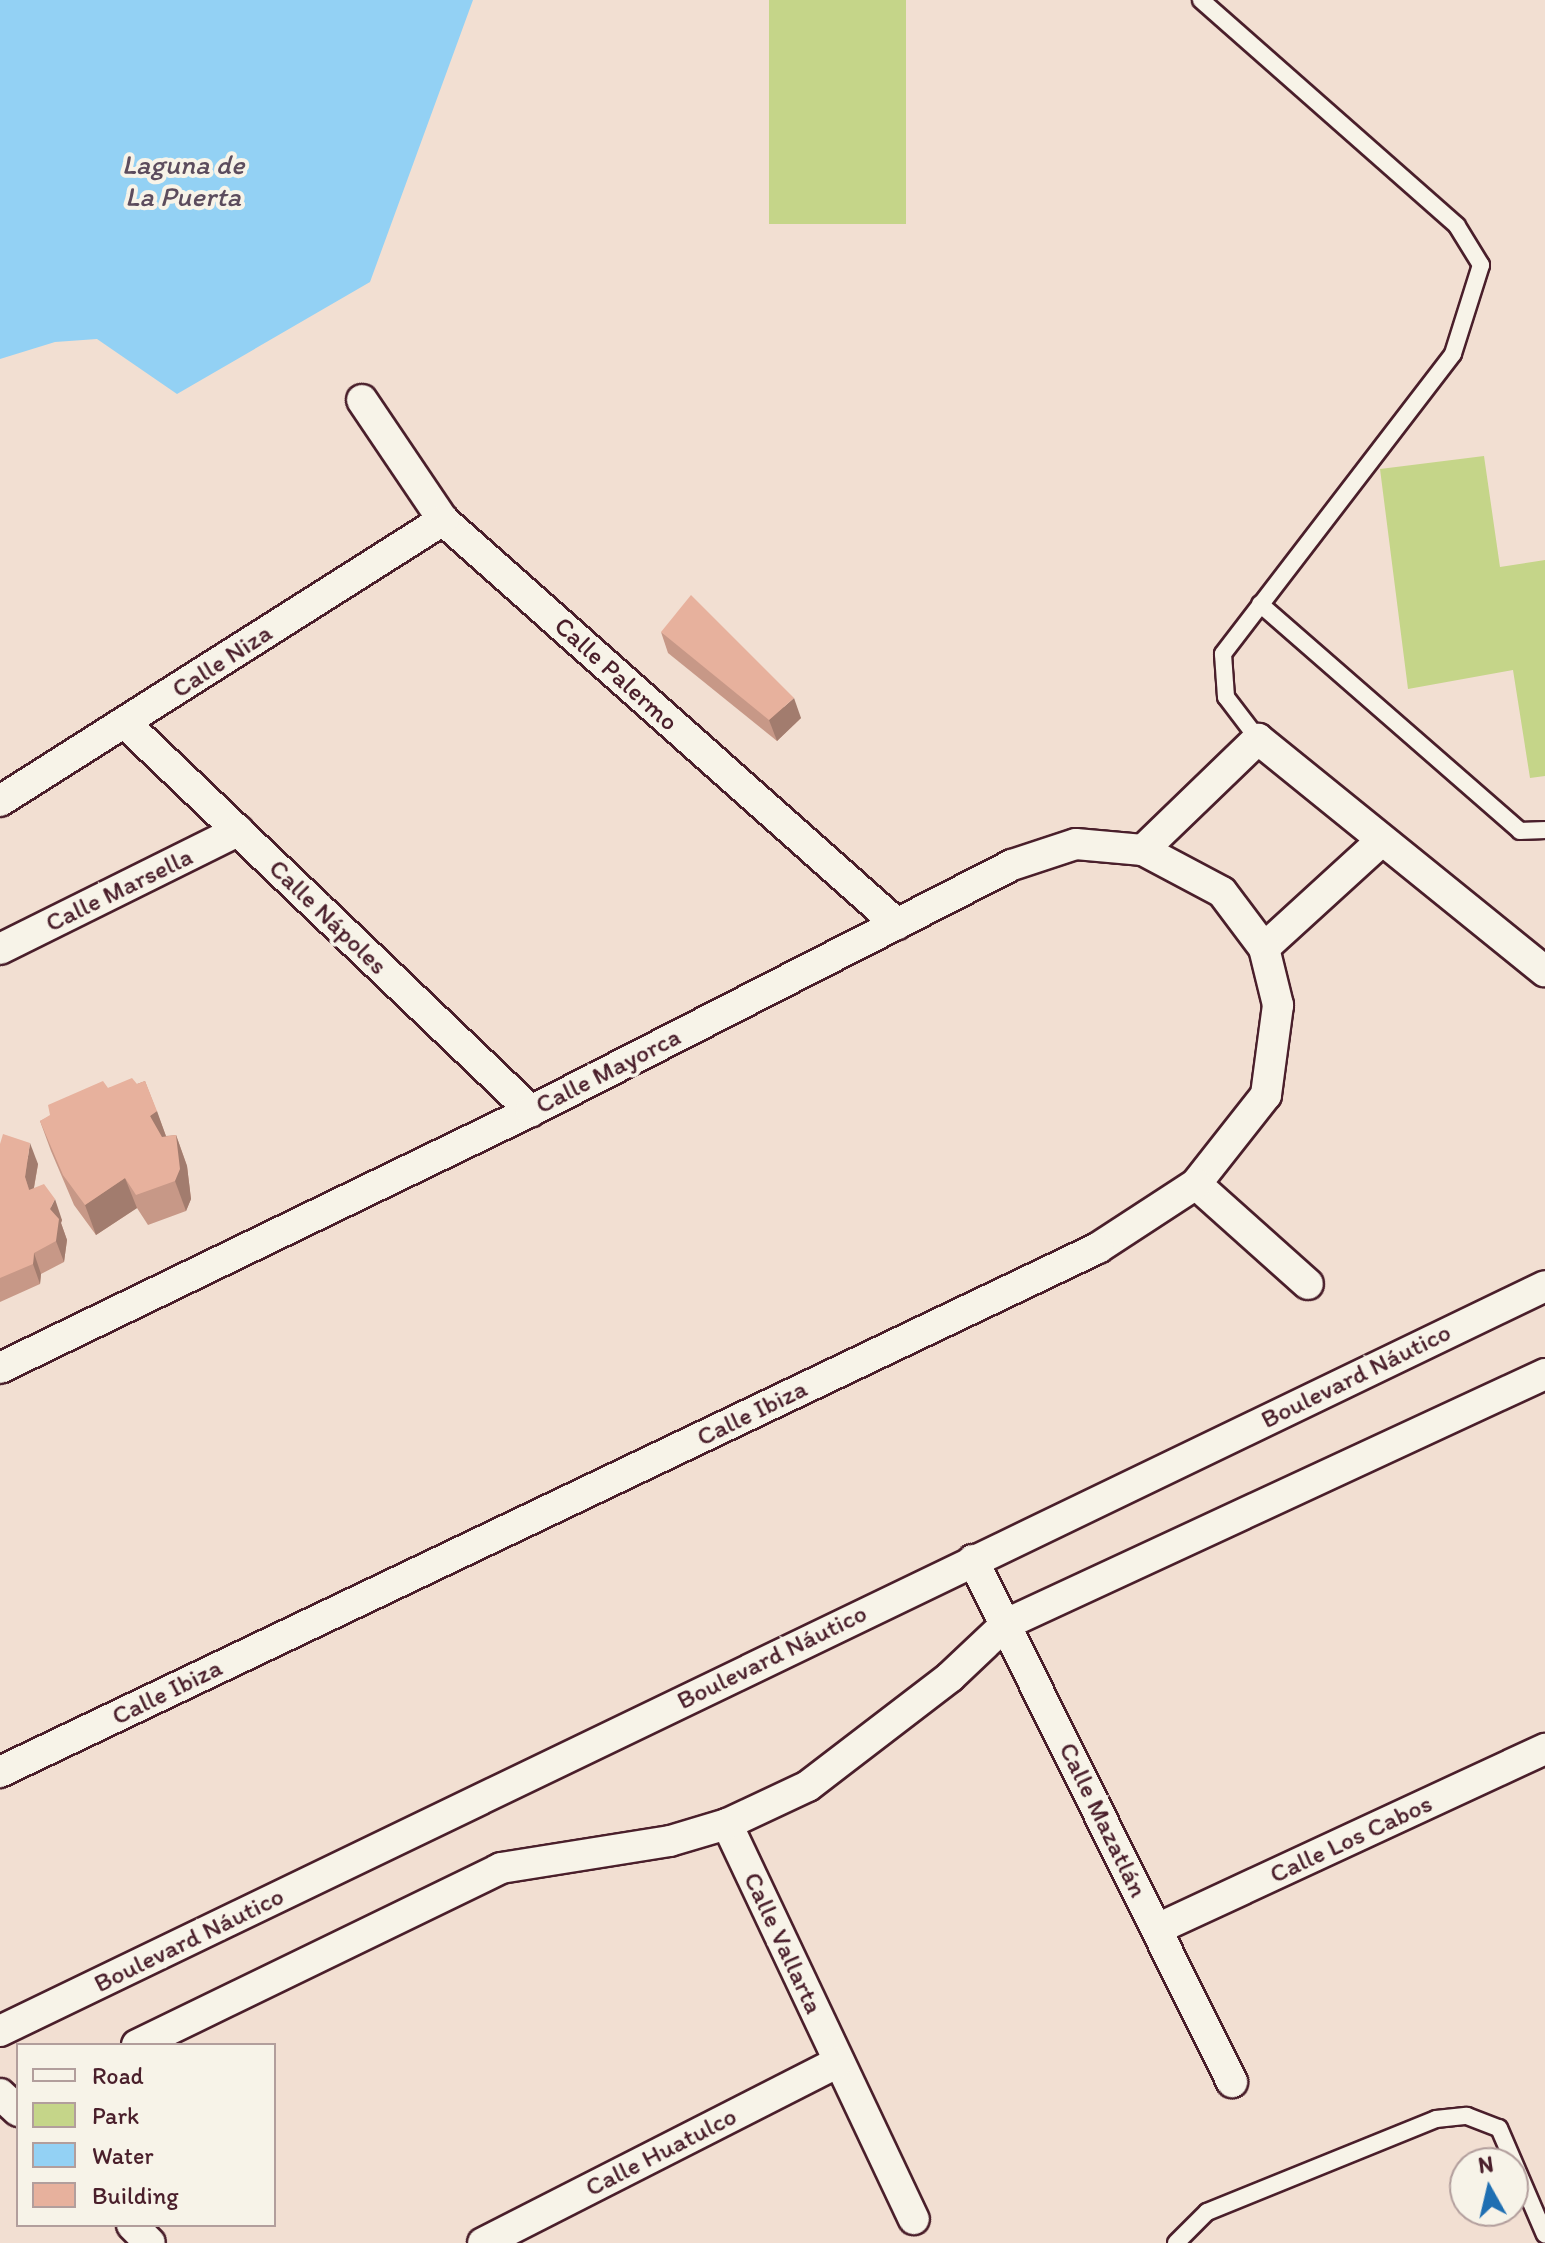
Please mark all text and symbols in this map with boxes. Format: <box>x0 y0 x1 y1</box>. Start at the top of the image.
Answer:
water label: Laguna de La Puerta <box>122 147 244 213</box>
street label: Calle Palermo <box>548 610 684 738</box>
street label: Calle Niza <box>166 617 278 705</box>
street label: Calle Marsella <box>40 841 198 939</box>
street label: Calle Nápoles <box>262 853 394 981</box>
street label: Calle Mayorca <box>531 1021 685 1121</box>
street label: Boulevard Náutico <box>1256 1317 1456 1435</box>
street label: Calle Ibiza <box>692 1373 812 1453</box>
street label: Boulevard Náutico <box>672 1598 872 1716</box>
street label: Calle Ibiza <box>107 1652 227 1732</box>
street label: Calle Mazatlán <box>1052 1738 1154 1902</box>
street label: Calle Los Cabos <box>1265 1788 1437 1890</box>
street label: Calle Vallarta <box>737 1867 829 2019</box>
street label: Boulevard Náutico <box>89 1881 289 1999</box>
legend <box>16 2043 276 2227</box>
text: Road <box>92 2061 144 2090</box>
text: Park <box>92 2101 139 2130</box>
street label: Calle Huatulco <box>580 2101 742 2203</box>
text: Water <box>92 2141 154 2170</box>
north arrow <box>1449 2147 1529 2227</box>
text: N <box>1477 2150 1495 2179</box>
text: Building <box>92 2181 179 2210</box>

